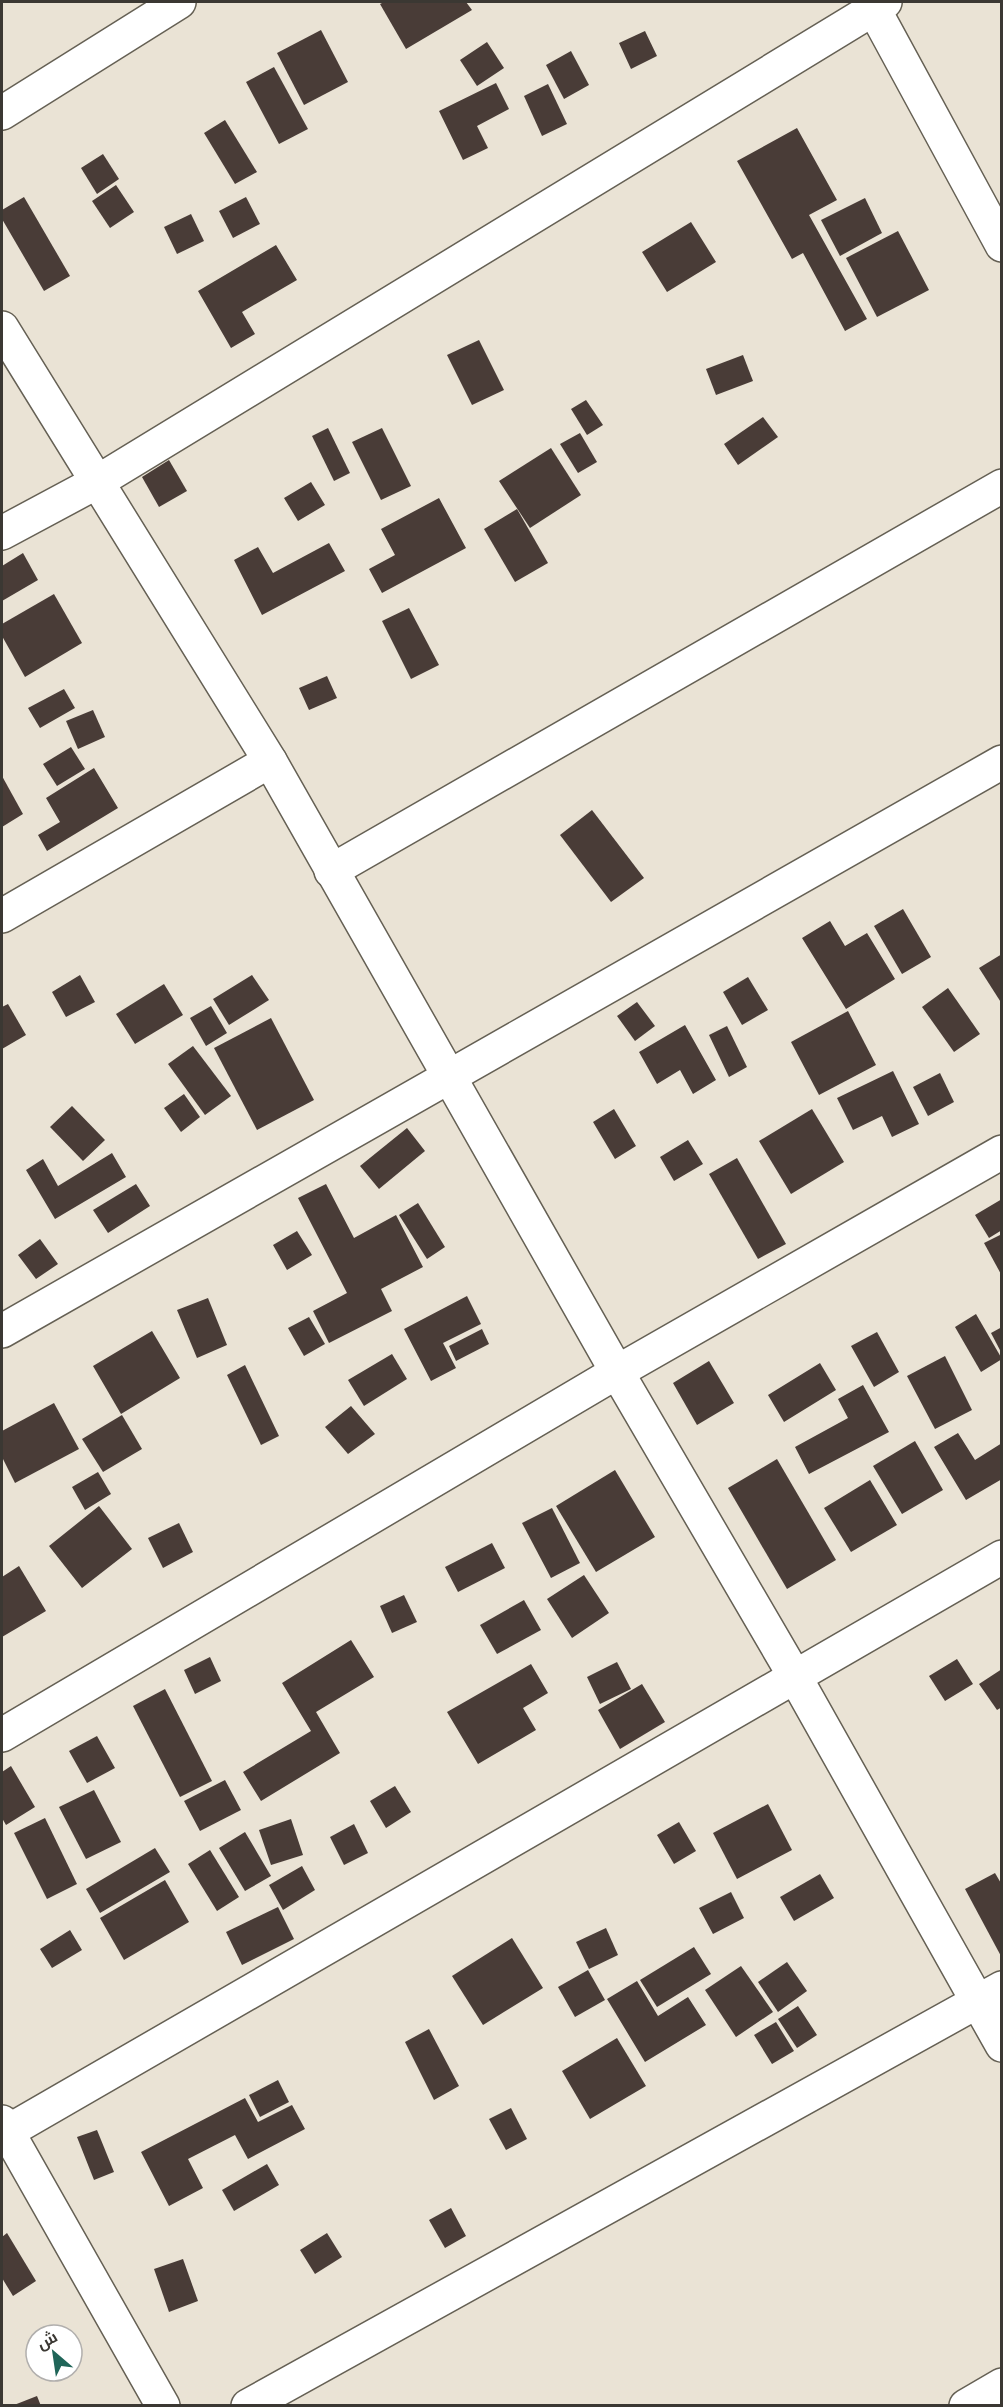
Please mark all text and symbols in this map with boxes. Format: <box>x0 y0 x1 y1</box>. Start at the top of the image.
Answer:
north arrow <box>24 2323 84 2383</box>
text: ش <box>33 2326 61 2354</box>

